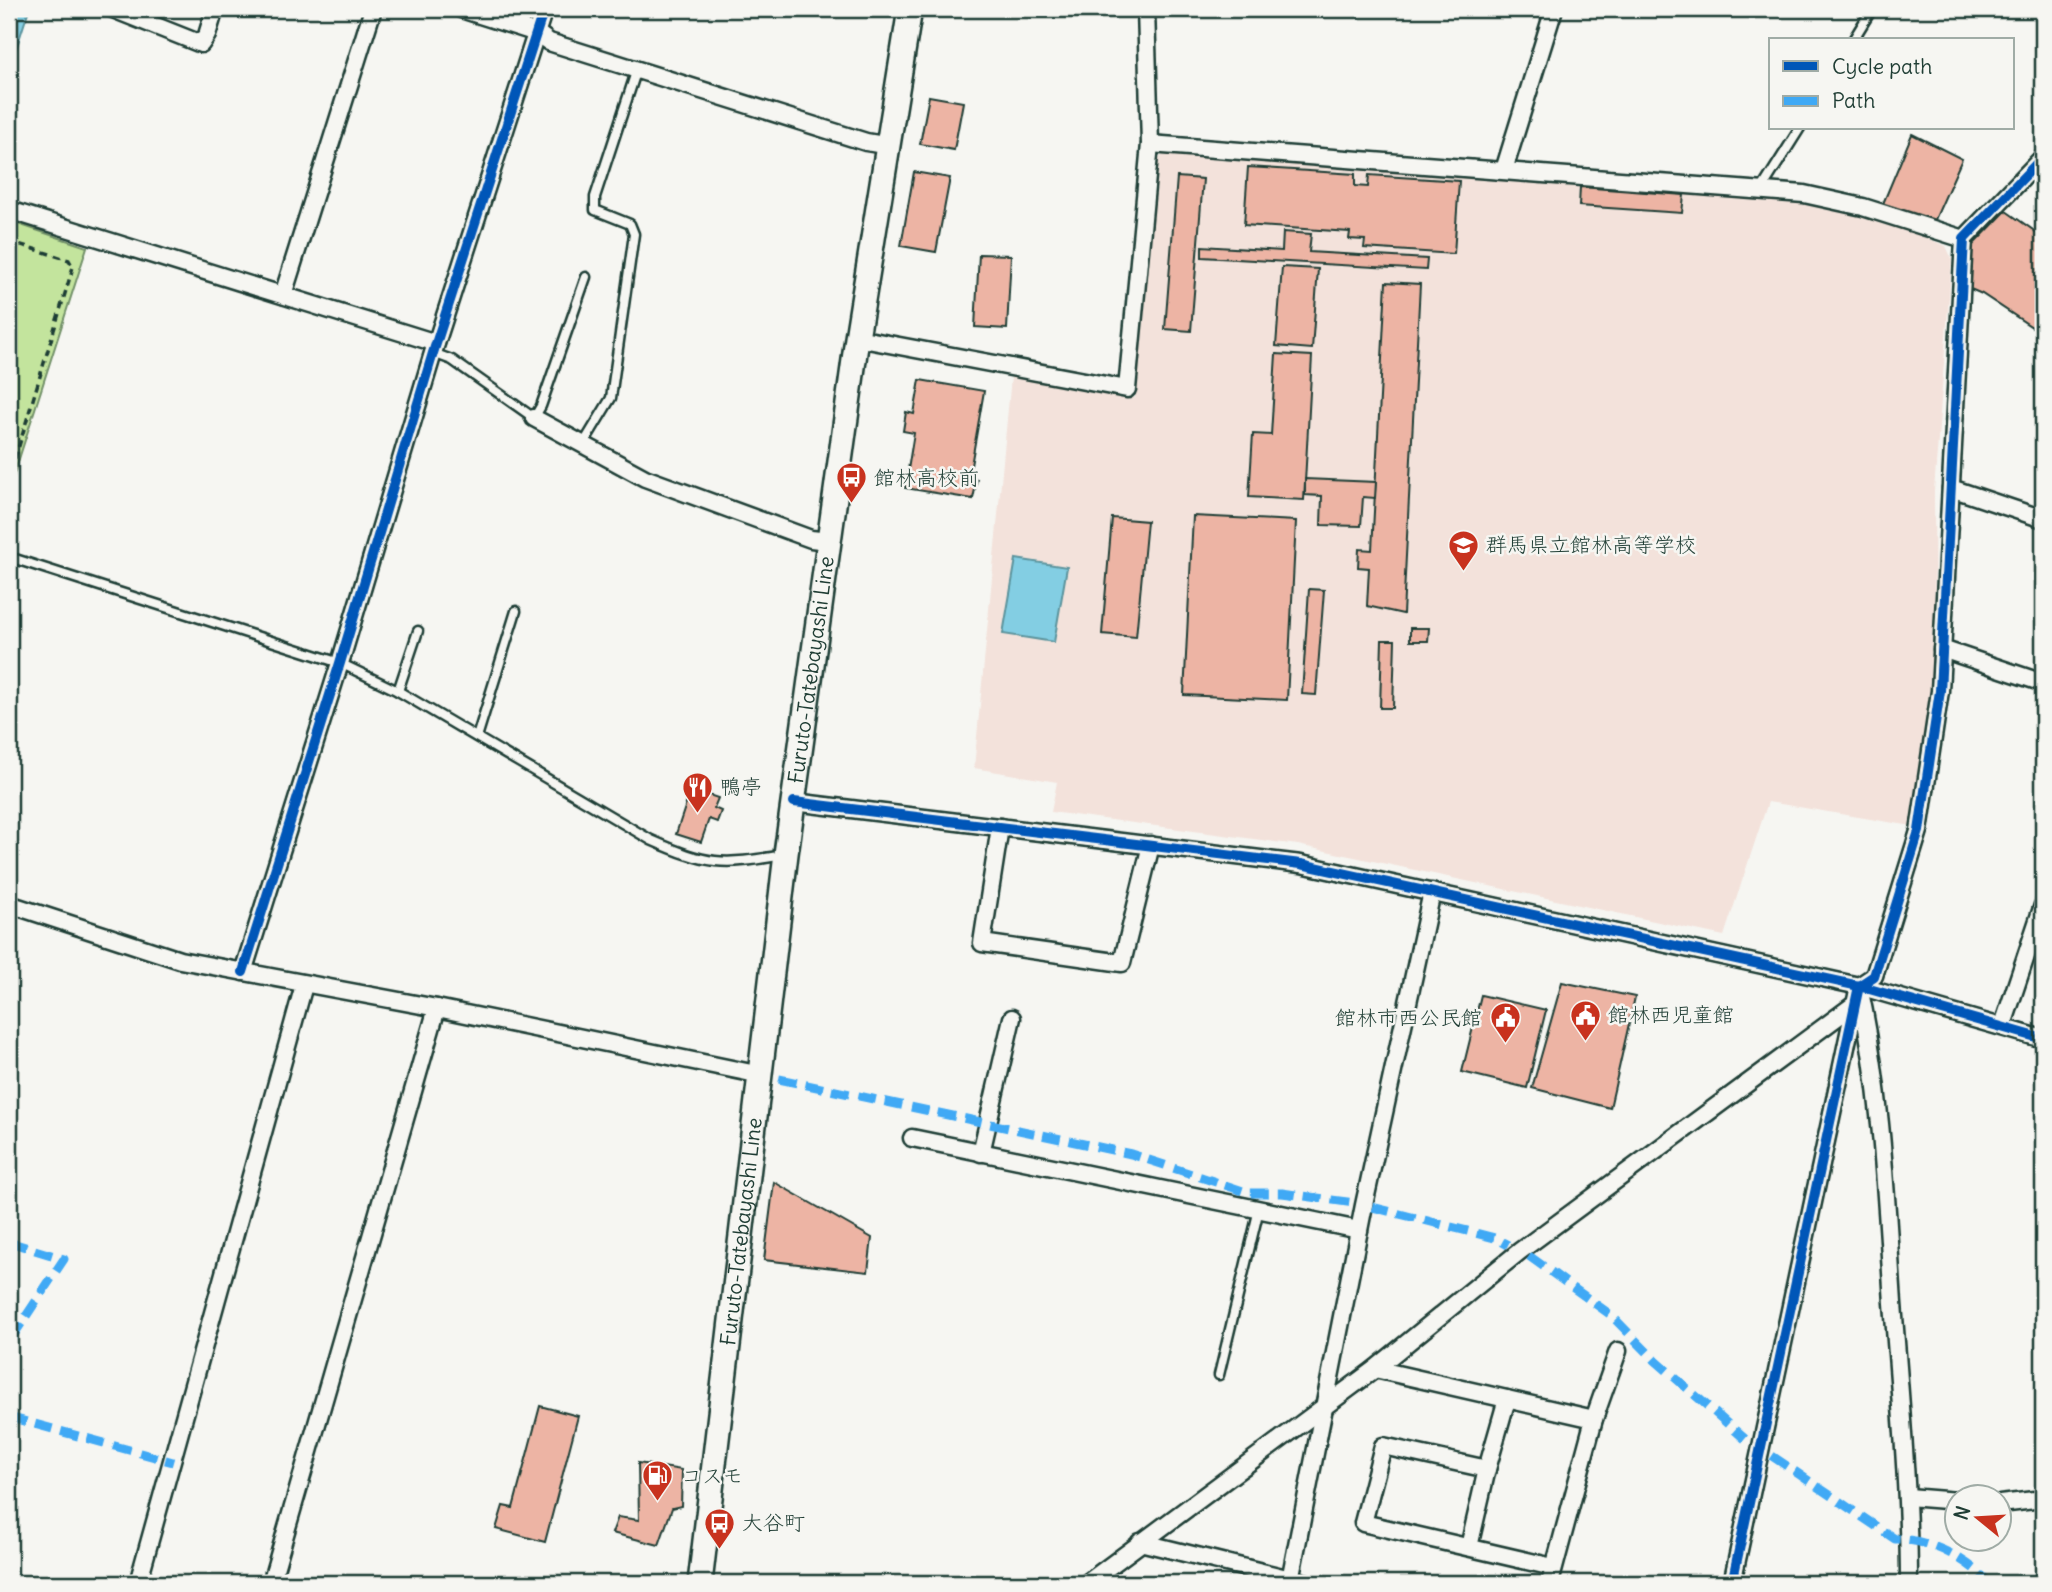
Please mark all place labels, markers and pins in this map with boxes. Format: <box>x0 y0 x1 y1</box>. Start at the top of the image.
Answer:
bus stop icon: 館林高校前 <box>834 461 868 505</box>
place label: 館林高校前 <box>874 464 979 491</box>
school or university icon: 群馬県立館林高等学校 <box>1446 528 1480 572</box>
place label: 群馬県立館林高等学校 <box>1486 531 1696 558</box>
restaurant icon: 鴨亭 <box>680 770 714 814</box>
place label: 鴨亭 <box>720 773 762 800</box>
public building icon: 館林西児童館 <box>1568 998 1602 1042</box>
public building icon: 館林市西公民館 <box>1488 1001 1522 1045</box>
place label: 館林西児童館 <box>1608 1001 1734 1028</box>
place label: 館林市西公民館 <box>1335 1004 1482 1031</box>
fuel station icon: コスモ <box>641 1459 675 1503</box>
place label: コスモ <box>681 1462 743 1489</box>
bus stop icon: 大谷町 <box>702 1506 736 1550</box>
place label: 大谷町 <box>742 1509 805 1536</box>

